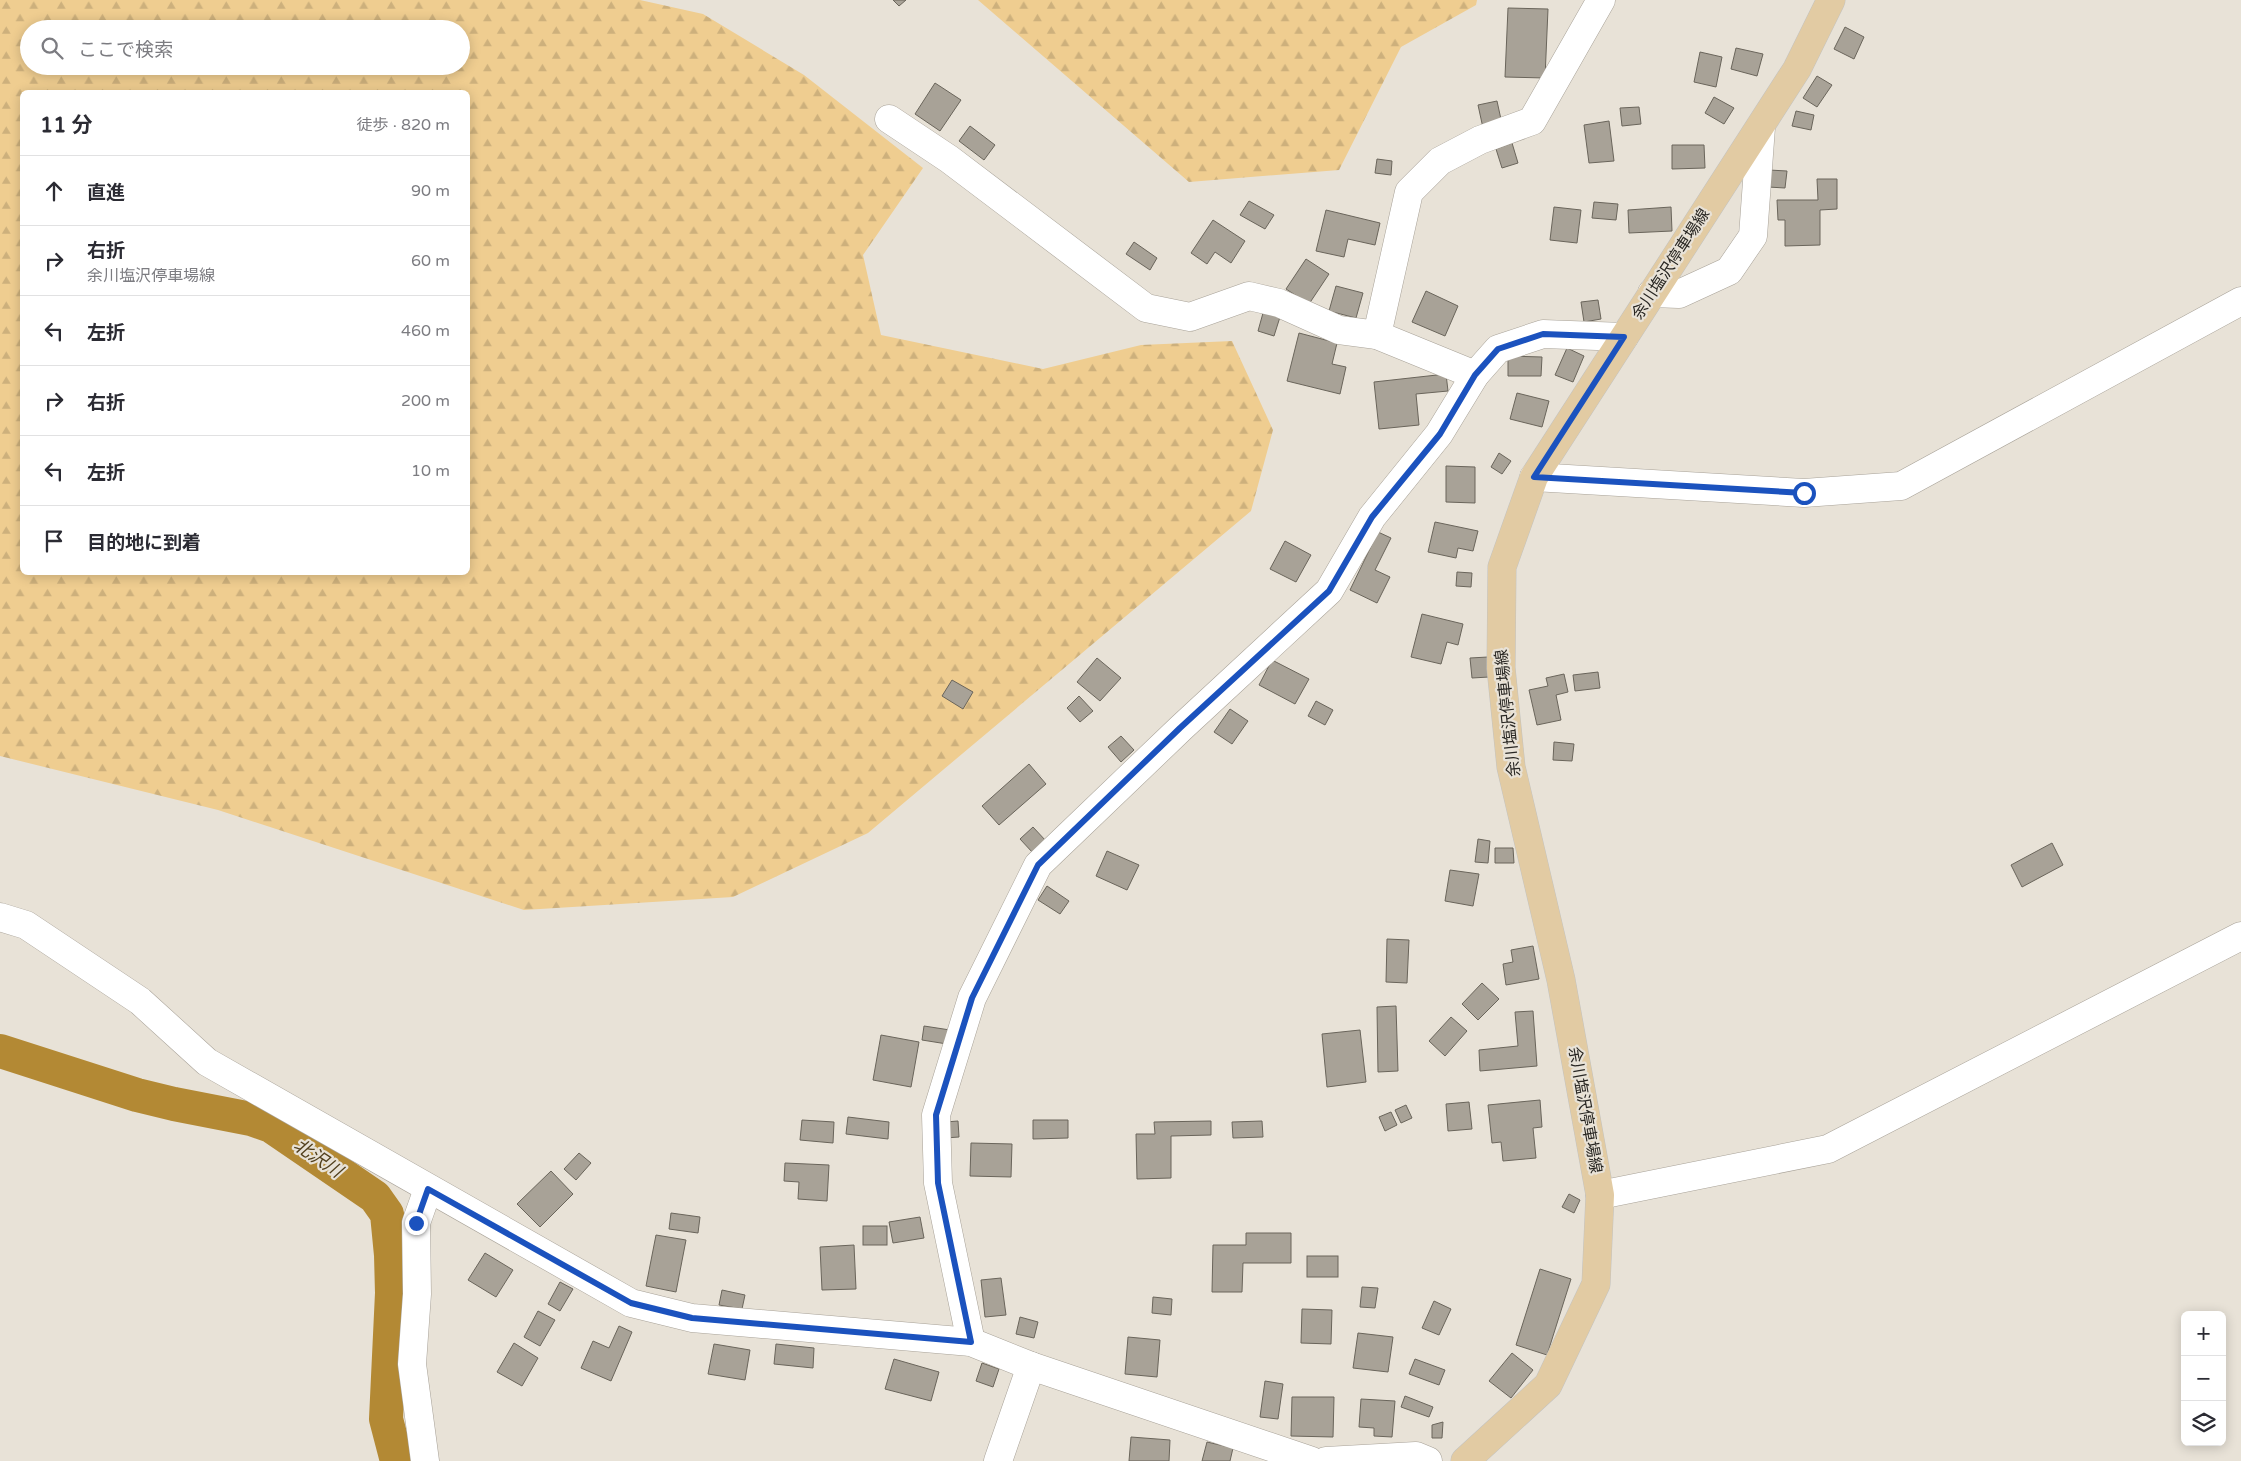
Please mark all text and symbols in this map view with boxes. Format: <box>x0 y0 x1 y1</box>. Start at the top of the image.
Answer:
search box <box>20 20 470 75</box>
icon: search <box>38 34 66 62</box>
text: ここで検索 <box>78 39 173 61</box>
text: 11 分 <box>40 113 93 138</box>
text: 徒歩 · 820 m <box>357 115 450 135</box>
icon: ahead <box>40 177 68 205</box>
text: 90 m <box>411 181 450 201</box>
text: 直進 <box>87 182 125 204</box>
street label: 余川塩沢停車場線 <box>1628 205 1714 323</box>
text: 右折 <box>87 240 125 262</box>
icon: right <box>40 247 68 275</box>
text: 60 m <box>411 251 450 271</box>
text: 余川塩沢停車場線 <box>87 266 215 286</box>
icon: left <box>40 317 68 345</box>
text: 460 m <box>401 321 450 341</box>
text: 左折 <box>87 322 125 344</box>
icon: right <box>40 387 68 415</box>
text: 200 m <box>401 391 450 411</box>
text: 右折 <box>87 392 125 414</box>
icon: left <box>40 457 68 485</box>
text: 10 m <box>411 461 450 481</box>
text: 左折 <box>87 462 125 484</box>
route start <box>1793 482 1816 505</box>
icon: arrive <box>40 527 68 555</box>
text: 目的地に到着 <box>87 532 201 554</box>
street label: 余川塩沢停車場線 <box>1491 648 1525 778</box>
street label: 余川塩沢停車場線 <box>1564 1045 1606 1175</box>
water label: 北沢川 <box>289 1134 348 1183</box>
route end <box>405 1212 428 1235</box>
map controls <box>2181 1311 2226 1446</box>
button: + <box>2181 1311 2226 1356</box>
button: − <box>2181 1356 2226 1401</box>
button: layers <box>2181 1401 2226 1446</box>

